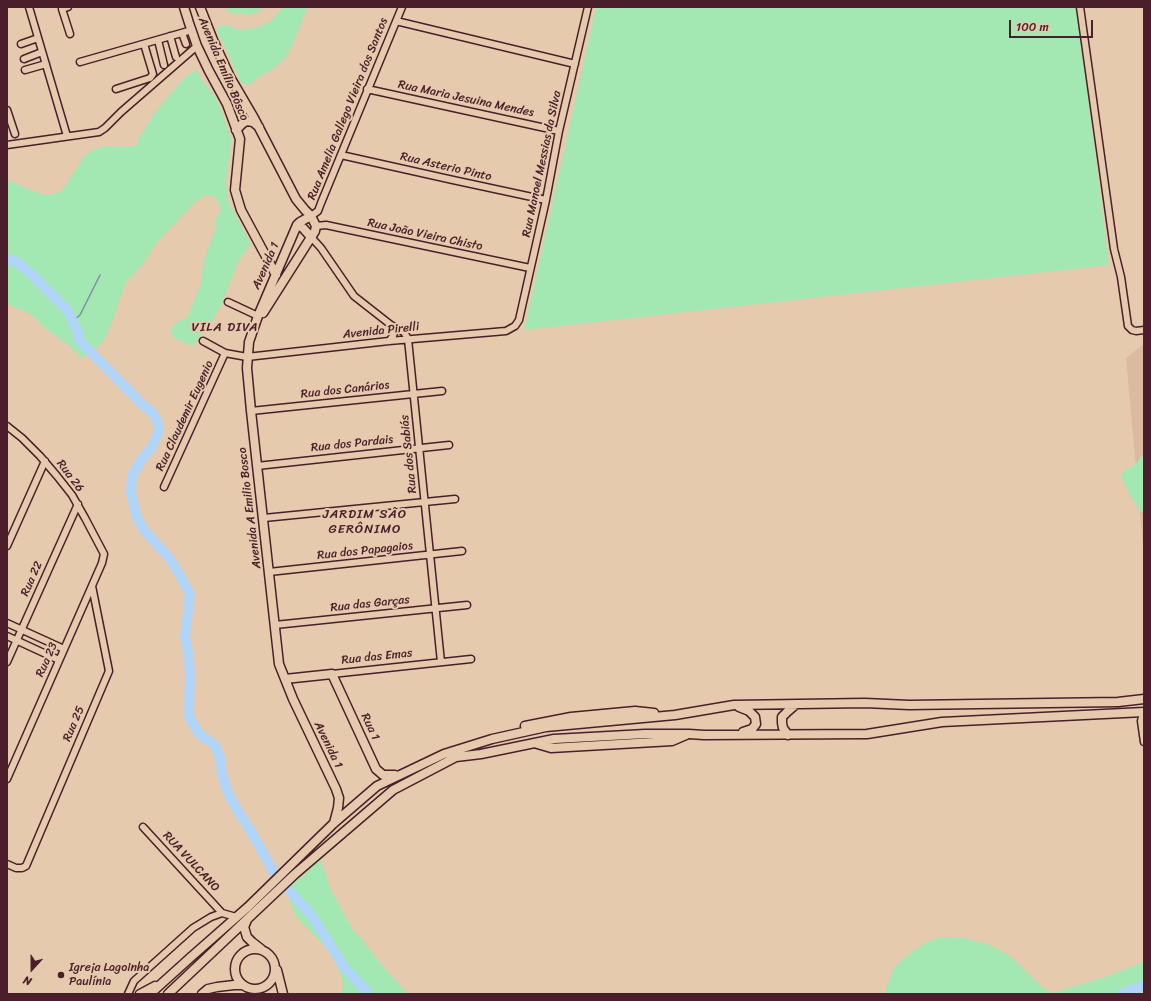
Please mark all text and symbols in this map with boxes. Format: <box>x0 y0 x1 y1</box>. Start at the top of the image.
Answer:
scale bar <box>1011 12 1095 38</box>
street label: Avenida Emílio Bôsco <box>195 15 251 123</box>
street label: Rua Amelia Gallego Vieira dos Santos <box>305 16 391 202</box>
text: 100 m <box>1016 16 1049 38</box>
street label: Rua Maria Jesuina Mendes <box>397 78 535 120</box>
street label: Rua Manoel Messias da Silva <box>519 89 565 239</box>
street label: Rua Asterio Pinto <box>399 149 493 185</box>
street label: Rua João Vieira Chisto <box>366 216 484 254</box>
street label: Avenida 1 <box>249 240 283 292</box>
district label: VILA DIVA <box>191 320 259 336</box>
street label: Avenida Pirelli <box>342 320 420 342</box>
street label: Rua Claudemir Eugenio <box>153 359 217 473</box>
street label: Rua dos Canários <box>300 378 390 402</box>
street label: Rua dos Sabiás <box>398 414 420 494</box>
street label: Rua dos Pardais <box>310 433 394 455</box>
street label: Avenida A Emilio Bosco <box>235 447 265 569</box>
street label: Rua 26 <box>53 457 87 495</box>
district label: JARDIM SÃO GERÔNIMO <box>323 507 407 538</box>
street label: Rua dos Papagaios <box>317 539 413 563</box>
street label: Rua 22 <box>18 559 46 599</box>
street label: Rua das Garças <box>330 593 410 615</box>
street label: Rua 23 <box>33 640 61 680</box>
street label: Rua das Emas <box>341 646 413 668</box>
street label: Rua 25 <box>60 704 88 744</box>
street label: Rua 1 <box>358 711 382 743</box>
street label: Avenida 1 <box>311 719 345 771</box>
street label: RUA VULCANO <box>159 829 223 895</box>
north arrow <box>12 949 52 989</box>
place label: Igreja Lagoinha Paulínia <box>69 961 149 989</box>
text: N <box>21 970 34 991</box>
marker: Igreja Lagoinha Paulínia <box>56 970 66 980</box>

